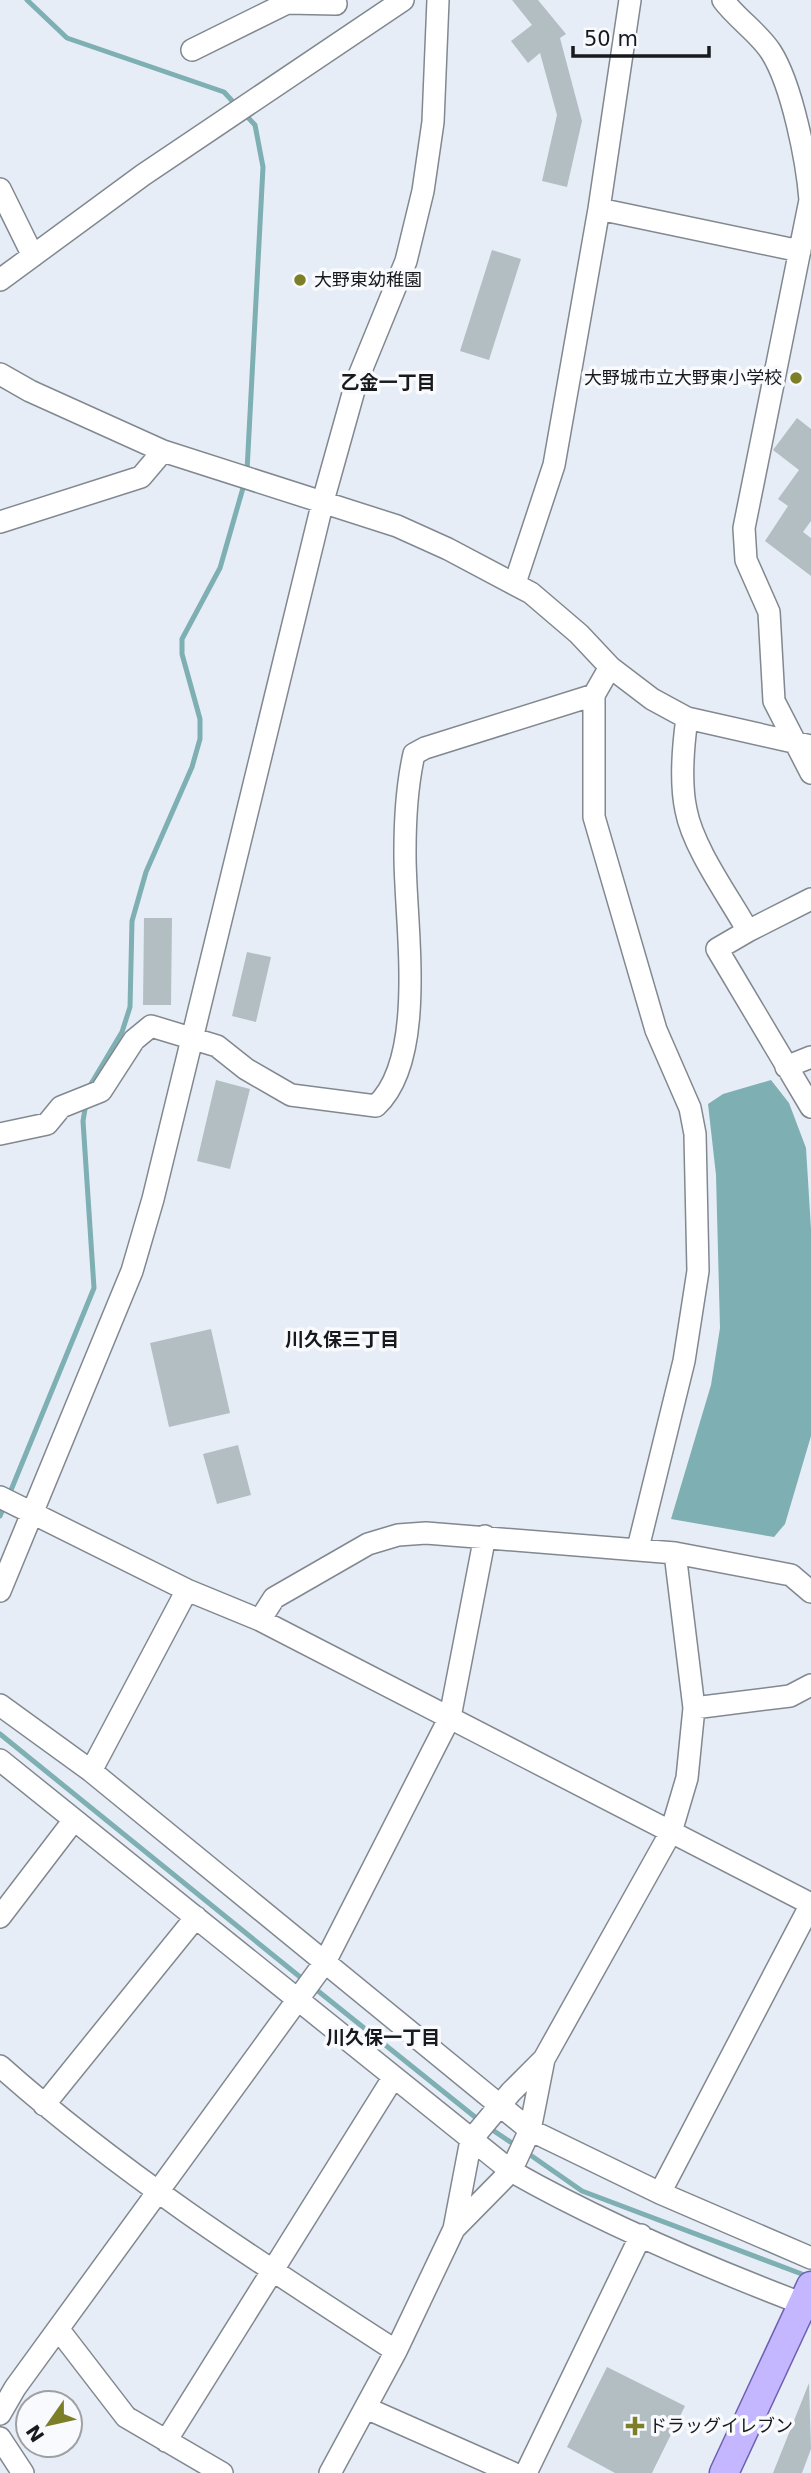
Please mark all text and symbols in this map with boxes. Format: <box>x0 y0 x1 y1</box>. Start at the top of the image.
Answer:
scale bar <box>573 14 710 58</box>
text: 50 m <box>584 27 638 51</box>
place label: 大野東幼稚園 <box>314 269 422 290</box>
marker: 大野東幼稚園 <box>292 272 308 288</box>
place label: 大野城市立大野東小学校 <box>584 367 782 388</box>
marker: 大野城市立大野東小学校 <box>788 370 804 386</box>
district label: 乙金一丁目 <box>340 371 436 393</box>
district label: 川久保三丁目 <box>285 1328 399 1350</box>
district label: 川久保一丁目 <box>326 2026 440 2048</box>
north arrow <box>14 2389 84 2459</box>
place label: ドラッグイレブン <box>649 2415 793 2436</box>
marker: ドラッグイレブン <box>627 2418 643 2434</box>
text: N <box>21 2421 48 2446</box>

